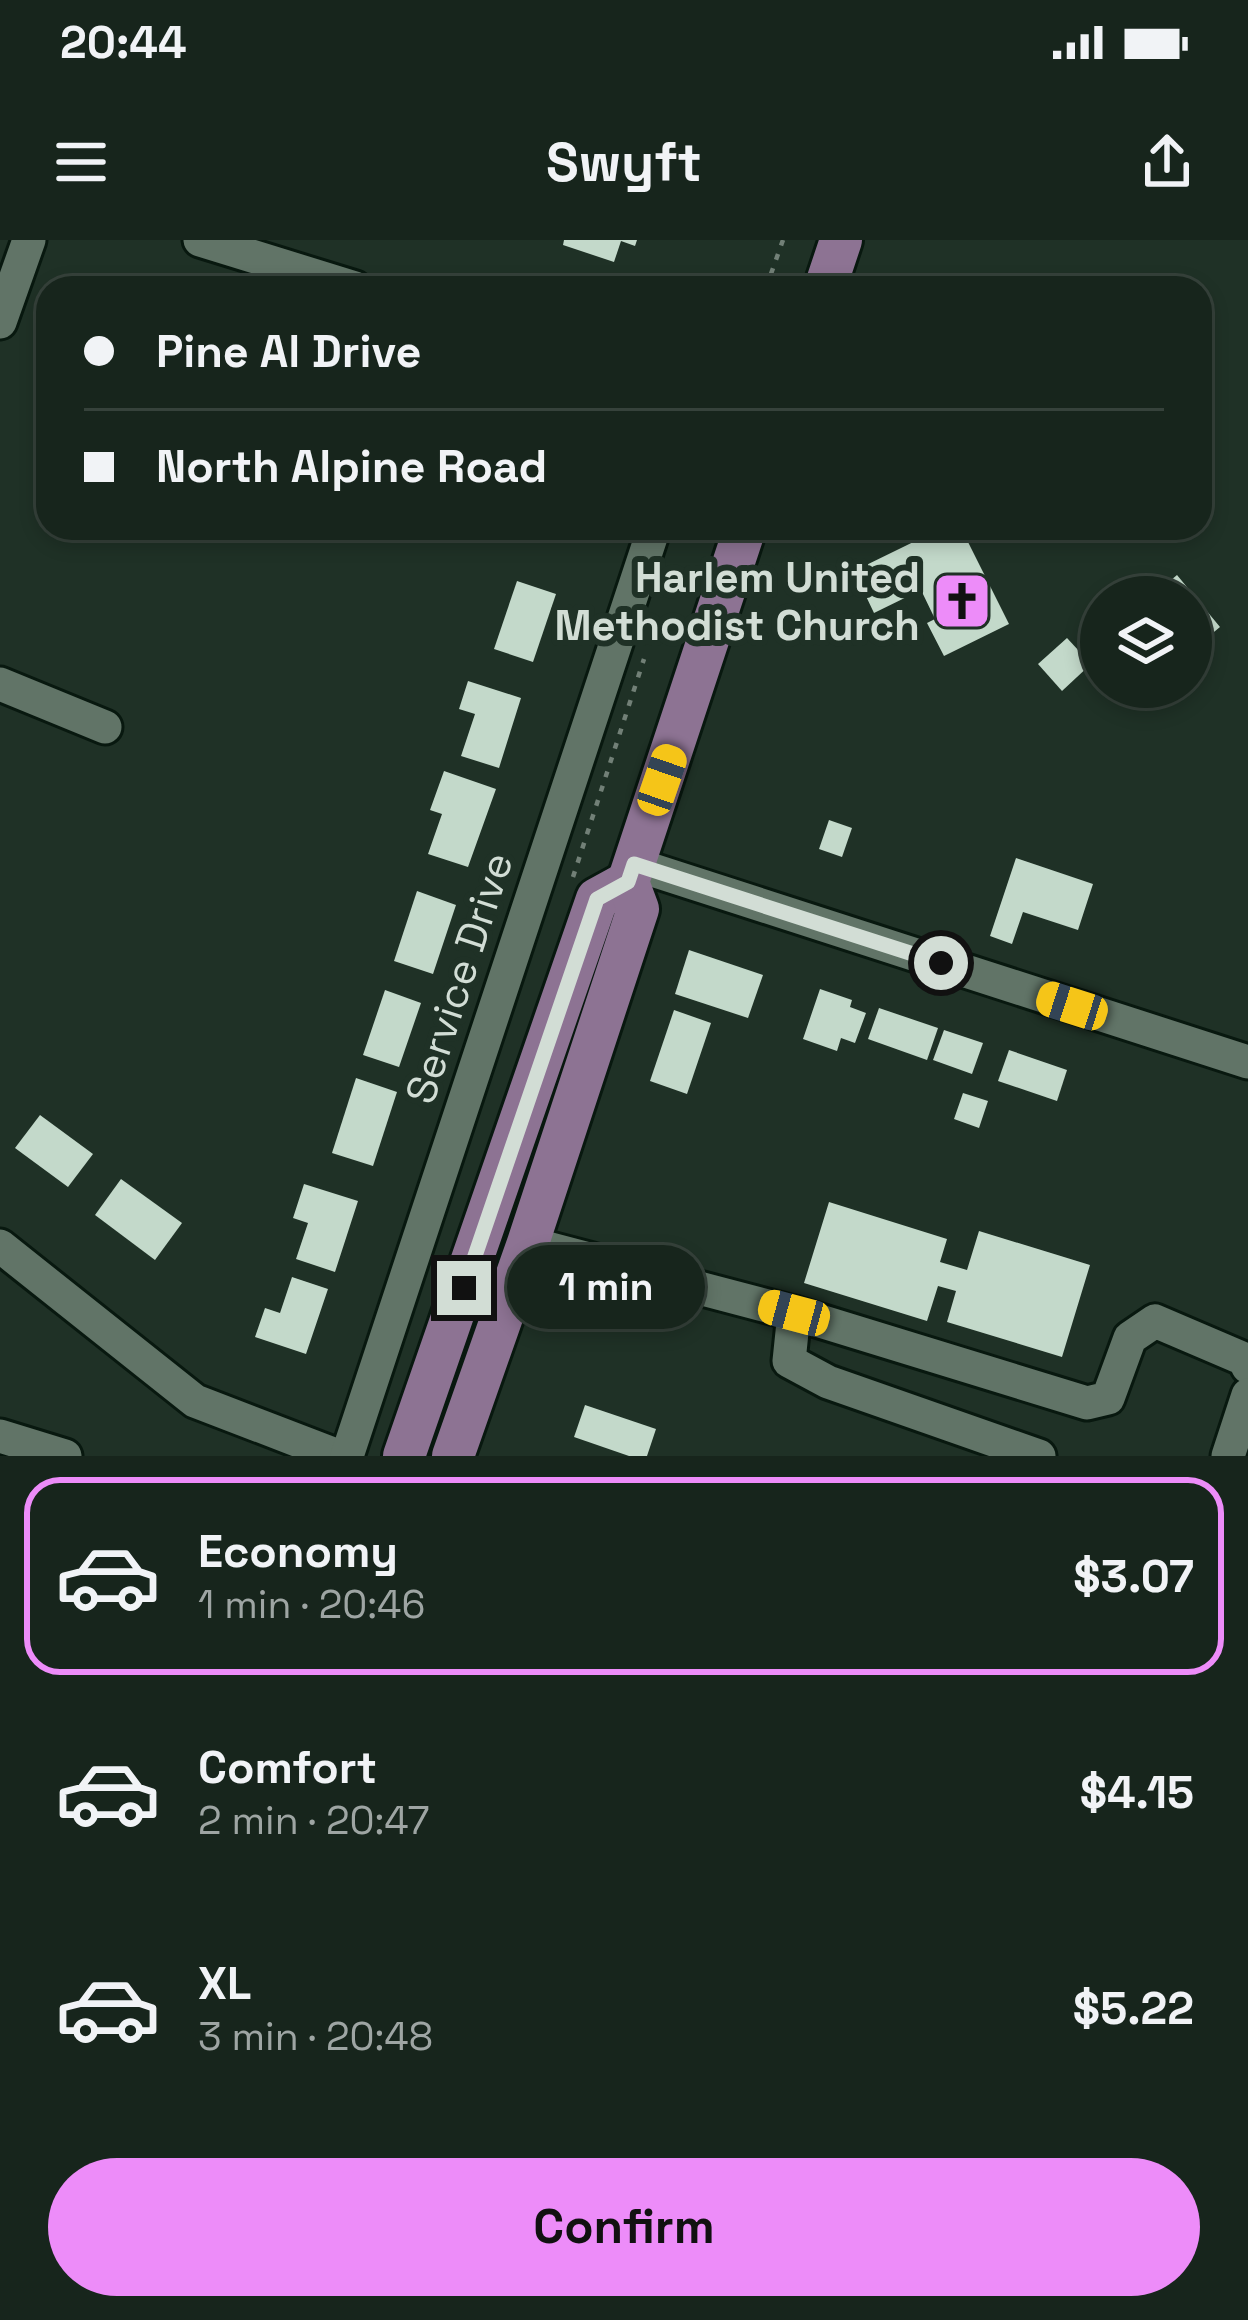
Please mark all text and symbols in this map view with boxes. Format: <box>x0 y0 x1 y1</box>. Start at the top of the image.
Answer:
text: 20:44 <box>60 14 187 71</box>
text: Swyft <box>546 128 702 197</box>
icon: menu <box>48 129 114 195</box>
icon: share <box>1134 129 1200 195</box>
text: Pine Al Drive <box>156 323 421 380</box>
text: North Alpine Road <box>156 438 547 495</box>
place label: Harlem United Methodist Church <box>554 551 920 652</box>
church icon: Harlem United Methodist Church <box>931 570 993 632</box>
map controls <box>1080 576 1212 708</box>
button: layers <box>1080 576 1212 708</box>
car <box>633 740 691 820</box>
street label: Service Drive <box>394 846 524 1110</box>
route start <box>914 936 968 990</box>
car <box>1032 978 1112 1034</box>
callout: 1 min <box>506 1246 704 1330</box>
route end <box>437 1261 491 1315</box>
text: 1 min <box>558 1262 654 1311</box>
car <box>755 1286 833 1340</box>
icon: car <box>54 1522 162 1630</box>
text: Economy <box>198 1523 398 1580</box>
text: $3.07 <box>1073 1548 1194 1605</box>
text: 1 min · 20:46 <box>198 1580 425 1629</box>
icon: car <box>54 1738 162 1846</box>
text: Comfort <box>198 1739 377 1796</box>
text: $4.15 <box>1080 1764 1194 1821</box>
text: 2 min · 20:47 <box>198 1796 429 1845</box>
icon: car <box>54 1954 162 2062</box>
text: XL <box>198 1955 251 2012</box>
text: $5.22 <box>1073 1980 1194 2037</box>
text: 3 min · 20:48 <box>198 2012 433 2061</box>
button: Confirm <box>48 2158 1200 2296</box>

